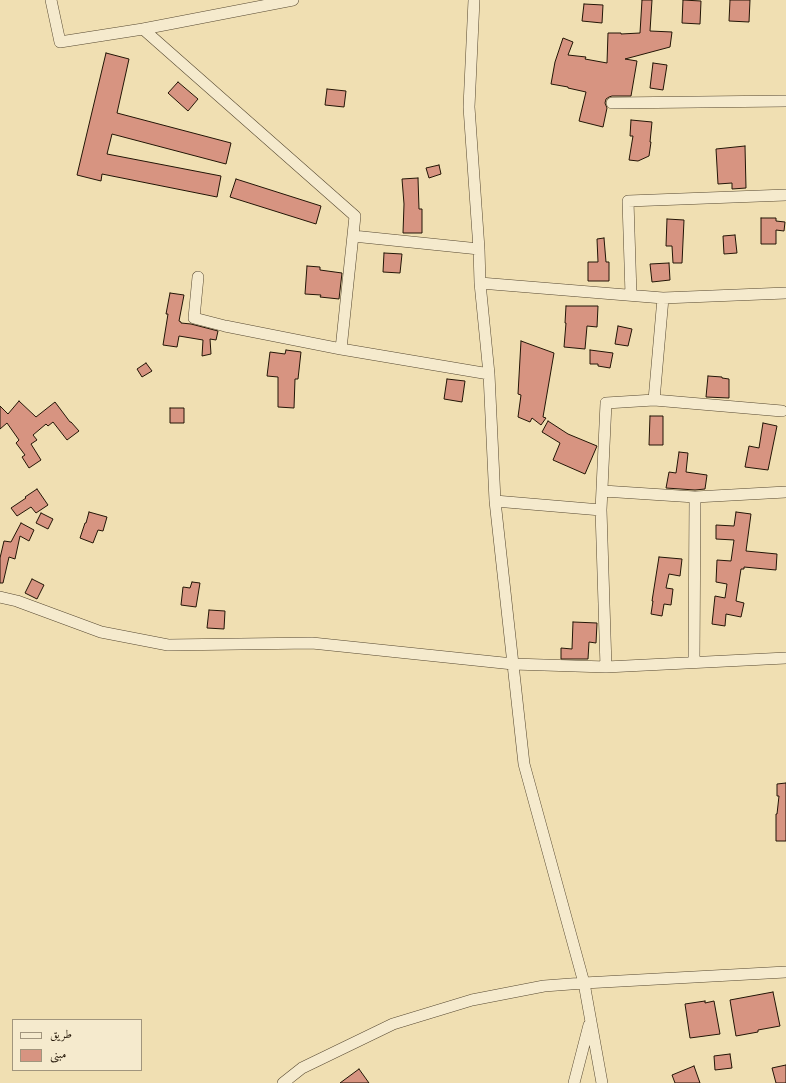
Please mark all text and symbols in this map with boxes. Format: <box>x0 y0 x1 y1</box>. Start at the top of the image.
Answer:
legend <box>12 1019 142 1071</box>
text: طريق <box>50 1027 72 1042</box>
text: مبنى <box>50 1047 66 1062</box>

